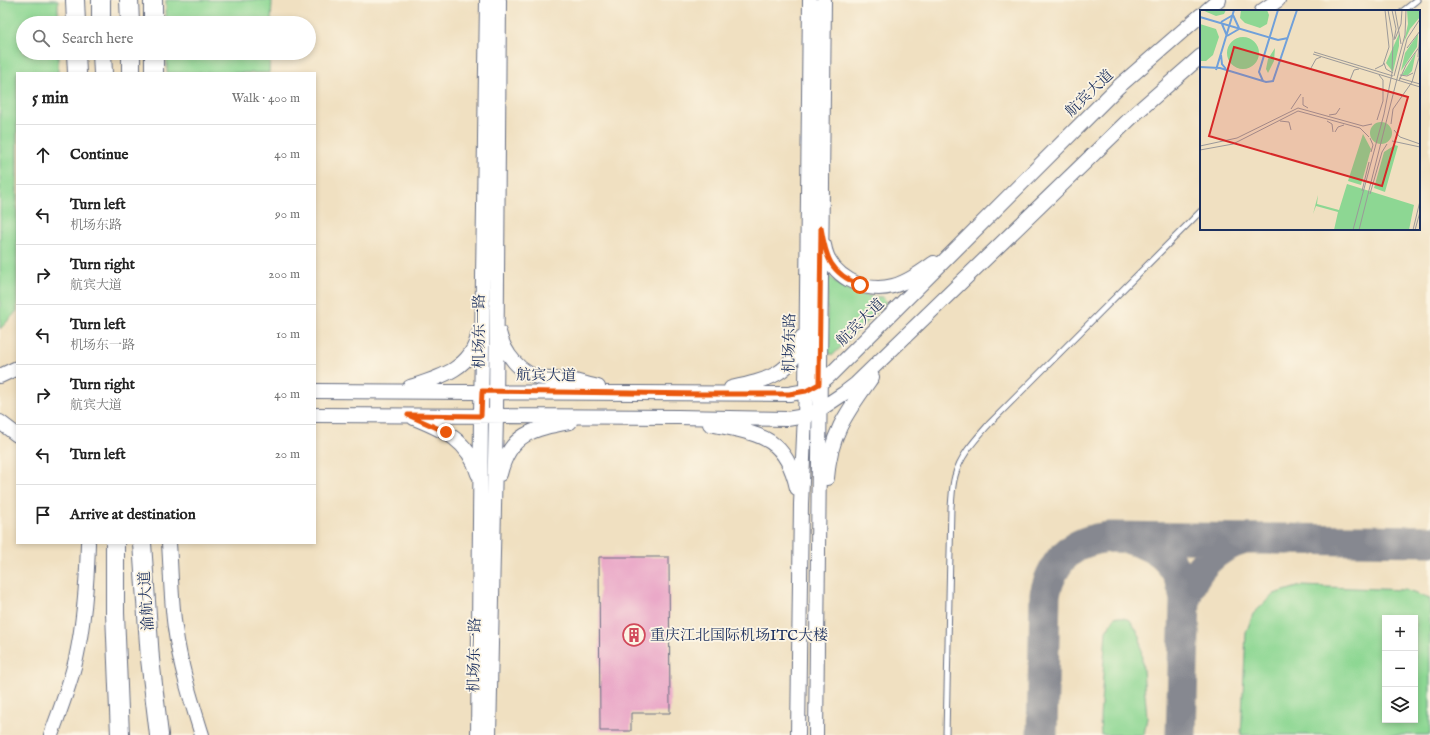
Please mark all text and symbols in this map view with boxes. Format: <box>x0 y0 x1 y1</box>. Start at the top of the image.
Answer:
inset map <box>1200 10 1420 230</box>
search box <box>16 16 316 60</box>
icon: search <box>30 27 52 49</box>
text: Search here <box>62 29 133 48</box>
street label: 航宾大道 <box>1061 66 1118 121</box>
text: 5 min <box>32 88 69 109</box>
text: Walk · 400 m <box>232 90 300 107</box>
icon: ahead <box>32 144 54 166</box>
text: Continue <box>70 145 128 164</box>
text: 40 m <box>274 146 300 163</box>
text: Turn left <box>70 195 126 214</box>
icon: left <box>32 204 54 226</box>
text: 90 m <box>275 206 300 223</box>
text: 机场东路 <box>70 217 122 234</box>
text: Turn right <box>70 255 135 274</box>
icon: right <box>32 264 54 286</box>
text: 200 m <box>268 266 300 283</box>
route start <box>851 276 869 294</box>
text: 航宾大道 <box>70 277 122 294</box>
street label: 机场东一路 <box>470 293 489 369</box>
street label: 航宾大道 <box>832 294 888 350</box>
street label: 机场东路 <box>779 313 800 373</box>
text: Turn left <box>70 315 126 334</box>
icon: left <box>32 324 54 346</box>
text: 10 m <box>276 326 300 343</box>
text: 机场东一路 <box>70 337 135 354</box>
street label: 航宾大道 <box>516 365 576 386</box>
text: Turn right <box>70 375 135 394</box>
icon: right <box>32 384 54 406</box>
text: 40 m <box>274 386 300 403</box>
text: 航宾大道 <box>70 397 122 414</box>
route end <box>437 423 455 441</box>
icon: left <box>32 444 54 466</box>
text: Turn left <box>70 445 126 464</box>
text: 20 m <box>275 446 300 463</box>
icon: arrive <box>32 504 54 526</box>
text: Arrive at destination <box>70 505 196 524</box>
street label: 渝航大道 <box>135 570 158 632</box>
map controls <box>1382 615 1418 723</box>
button: + <box>1382 615 1418 651</box>
street label: 机场东一路 <box>464 617 485 693</box>
building icon: 重庆江北国际机场ITC大楼 <box>621 622 647 648</box>
place label: 重庆江北国际机场ITC大楼 <box>650 626 828 645</box>
button: − <box>1382 651 1418 687</box>
button: layers <box>1382 687 1418 723</box>

